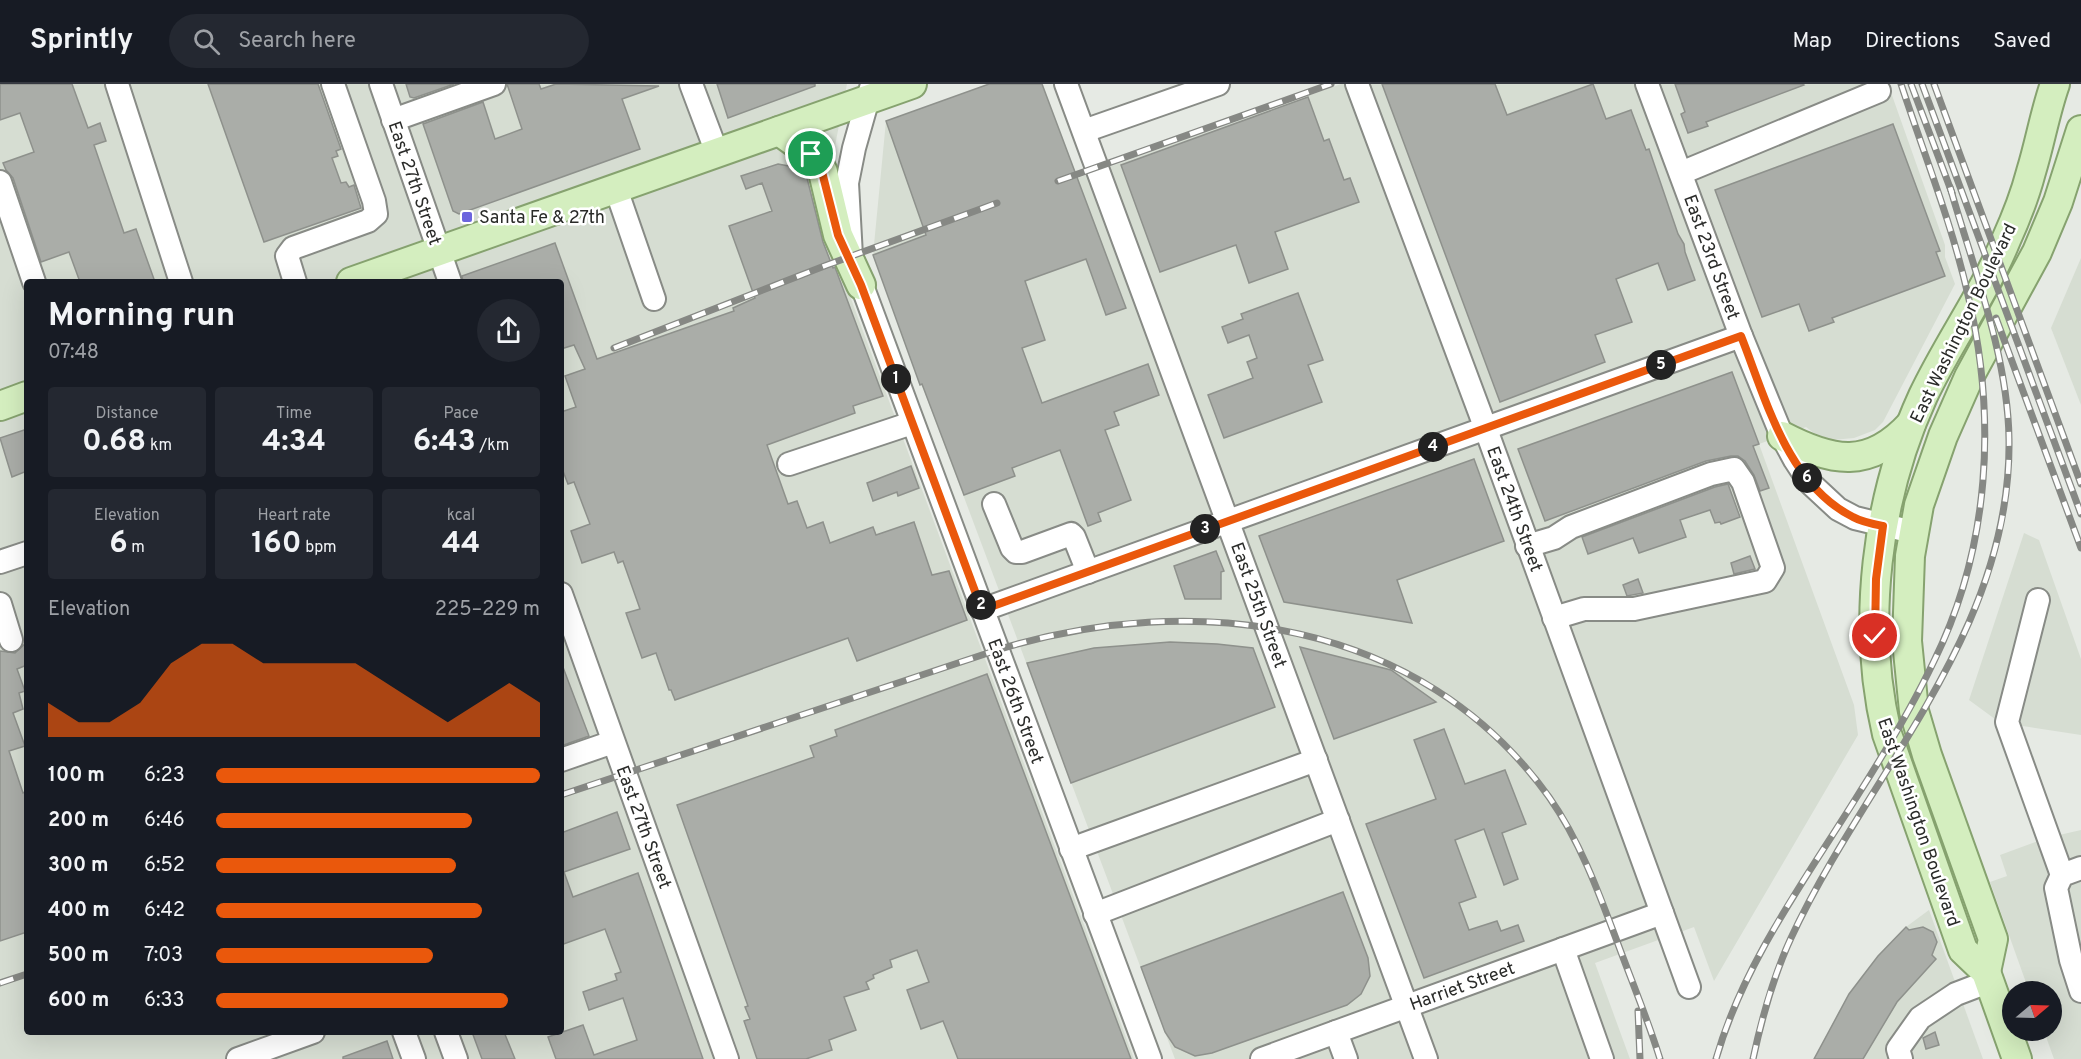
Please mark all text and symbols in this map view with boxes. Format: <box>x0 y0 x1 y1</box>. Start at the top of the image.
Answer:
search box <box>169 14 589 68</box>
text: Sprintly <box>30 23 133 59</box>
icon: search <box>190 25 223 58</box>
text: Search here <box>238 28 356 55</box>
text: Map <box>1792 28 1832 55</box>
text: Directions <box>1865 28 1960 55</box>
text: Saved <box>1993 28 2051 55</box>
street label: East 27th Street <box>382 119 446 248</box>
pin <box>785 128 836 179</box>
icon: arrive <box>794 137 827 170</box>
street label: East 23rd Street <box>1677 192 1744 323</box>
place label: Santa Fe & 27th <box>479 207 605 230</box>
marker: Santa Fe & 27th <box>460 210 474 224</box>
street label: East Washington Boulevard <box>1906 220 2023 427</box>
text: Morning run <box>48 296 235 338</box>
button: share <box>477 299 540 362</box>
text: 07:48 <box>48 340 99 366</box>
pin: 5 <box>1646 350 1676 380</box>
text: 5 <box>1656 355 1666 375</box>
pin: 1 <box>881 364 911 394</box>
text: 1 <box>893 369 899 389</box>
text: Distance <box>96 404 158 424</box>
text: Time <box>276 404 312 424</box>
text: Pace <box>443 404 479 424</box>
text: 0.68 <box>82 424 146 461</box>
text: 4:34 <box>262 424 326 461</box>
text: 6:43 <box>413 424 476 461</box>
pin: 4 <box>1418 432 1448 462</box>
text: km <box>146 436 172 456</box>
text: /km <box>476 436 509 456</box>
text: 4 <box>1428 437 1438 457</box>
street label: East 24th Street <box>1480 444 1547 575</box>
pin: 6 <box>1792 463 1822 493</box>
text: 6 <box>1802 468 1812 488</box>
text: Elevation <box>94 506 160 526</box>
text: Heart rate <box>257 506 331 526</box>
text: kcal <box>447 506 475 526</box>
pin: 3 <box>1190 514 1220 544</box>
text: 3 <box>1200 519 1210 539</box>
text: 6 <box>109 526 128 563</box>
text: 160 <box>251 526 301 563</box>
text: 44 <box>442 526 480 563</box>
text: m <box>128 538 145 558</box>
text: bpm <box>301 538 337 558</box>
street label: East 25th Street <box>1224 540 1291 671</box>
pin: 2 <box>966 590 996 620</box>
text: 2 <box>976 595 986 615</box>
text: Elevation <box>48 597 130 623</box>
text: 225–229 m <box>435 597 540 623</box>
pin <box>1849 610 1900 661</box>
icon: check <box>1858 619 1891 652</box>
street label: East 26th Street <box>981 636 1048 767</box>
street label: East Washington Boulevard <box>1871 715 1964 930</box>
text: 100 m <box>48 763 105 789</box>
text: 6:23 <box>144 763 185 789</box>
street label: East 27th Street <box>610 763 676 892</box>
text: 200 m <box>48 808 109 834</box>
text: 6:46 <box>144 808 185 834</box>
text: 300 m <box>48 853 109 879</box>
text: 6:52 <box>144 853 185 879</box>
text: 400 m <box>48 898 110 924</box>
text: 6:42 <box>144 898 185 924</box>
text: 500 m <box>48 943 109 969</box>
text: 7:03 <box>144 943 183 969</box>
street label: Harriet Street <box>1407 958 1518 1017</box>
north arrow <box>2002 981 2062 1041</box>
map controls <box>2002 981 2062 1041</box>
text: 600 m <box>48 988 109 1014</box>
text: 6:33 <box>144 988 185 1014</box>

